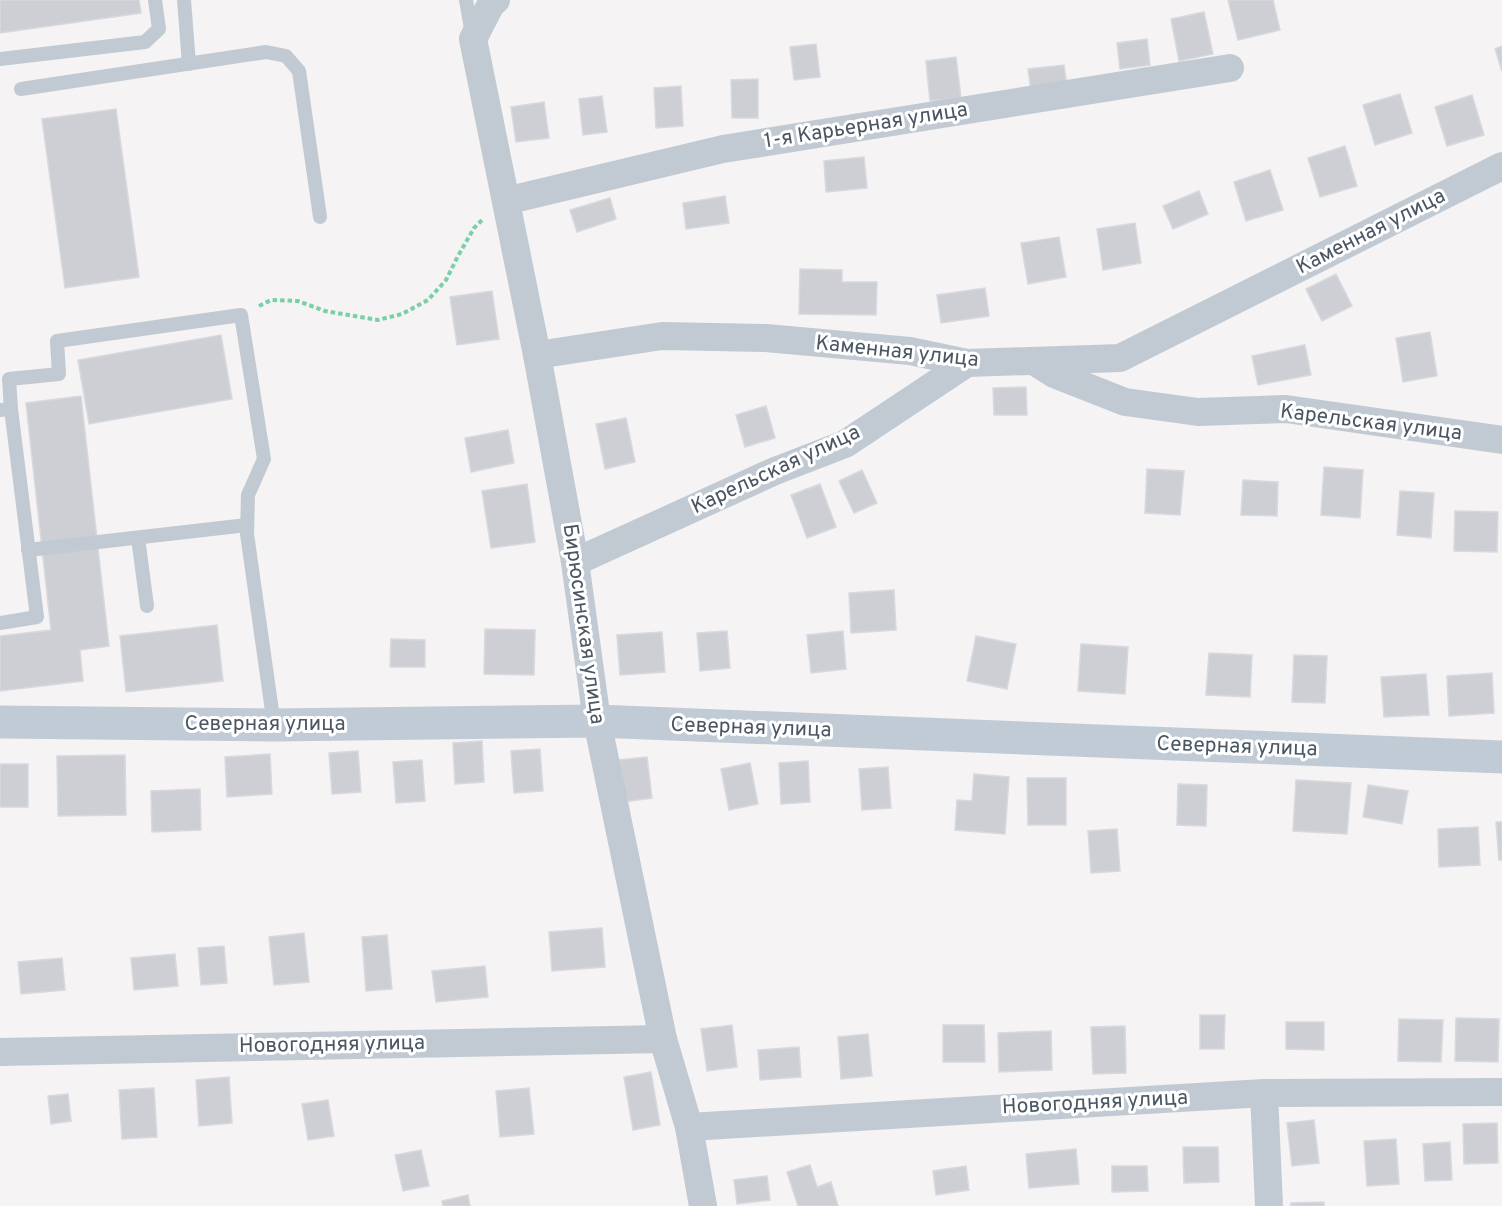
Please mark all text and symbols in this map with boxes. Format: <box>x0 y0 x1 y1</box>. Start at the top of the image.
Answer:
street label: 1-я Карьерная улица <box>762 97 970 155</box>
street label: Каменная улица <box>1292 183 1450 281</box>
street label: Каменная улица <box>814 330 980 374</box>
street label: Карельская улица <box>1278 398 1464 448</box>
street label: Карельская улица <box>687 419 865 521</box>
street label: Бирюсинская улица <box>556 522 610 726</box>
street label: Северная улица <box>184 711 346 738</box>
street label: Северная улица <box>670 712 832 744</box>
street label: Северная улица <box>1156 731 1318 763</box>
street label: Новогодняя улица <box>239 1030 425 1060</box>
street label: Новогодняя улица <box>1001 1085 1189 1121</box>

